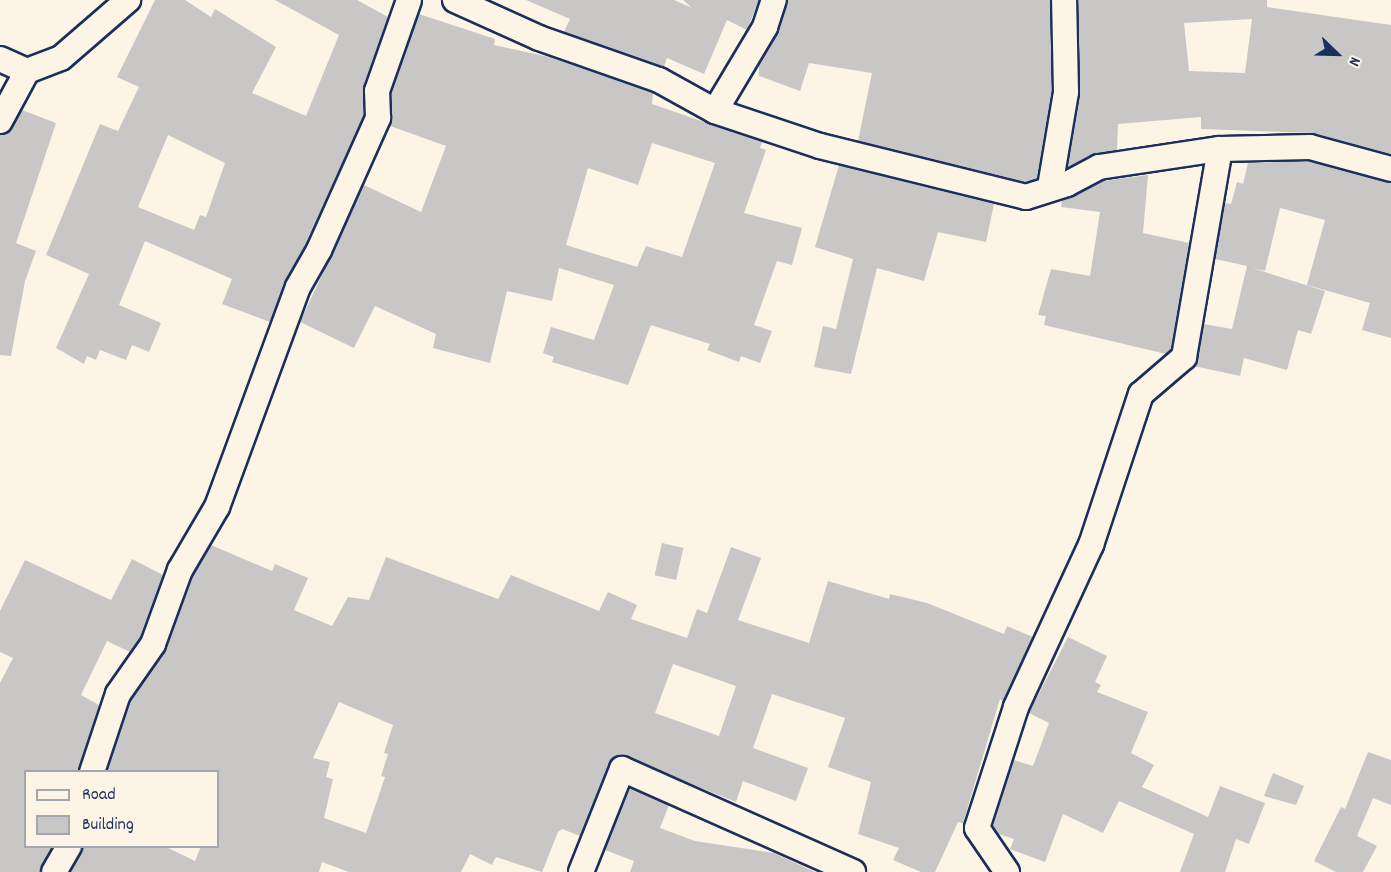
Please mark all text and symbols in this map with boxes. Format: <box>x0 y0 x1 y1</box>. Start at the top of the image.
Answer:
north arrow <box>1307 24 1367 84</box>
text: N <box>1342 53 1366 69</box>
legend <box>24 770 219 848</box>
text: Road <box>82 783 116 808</box>
text: Building <box>82 813 134 838</box>

